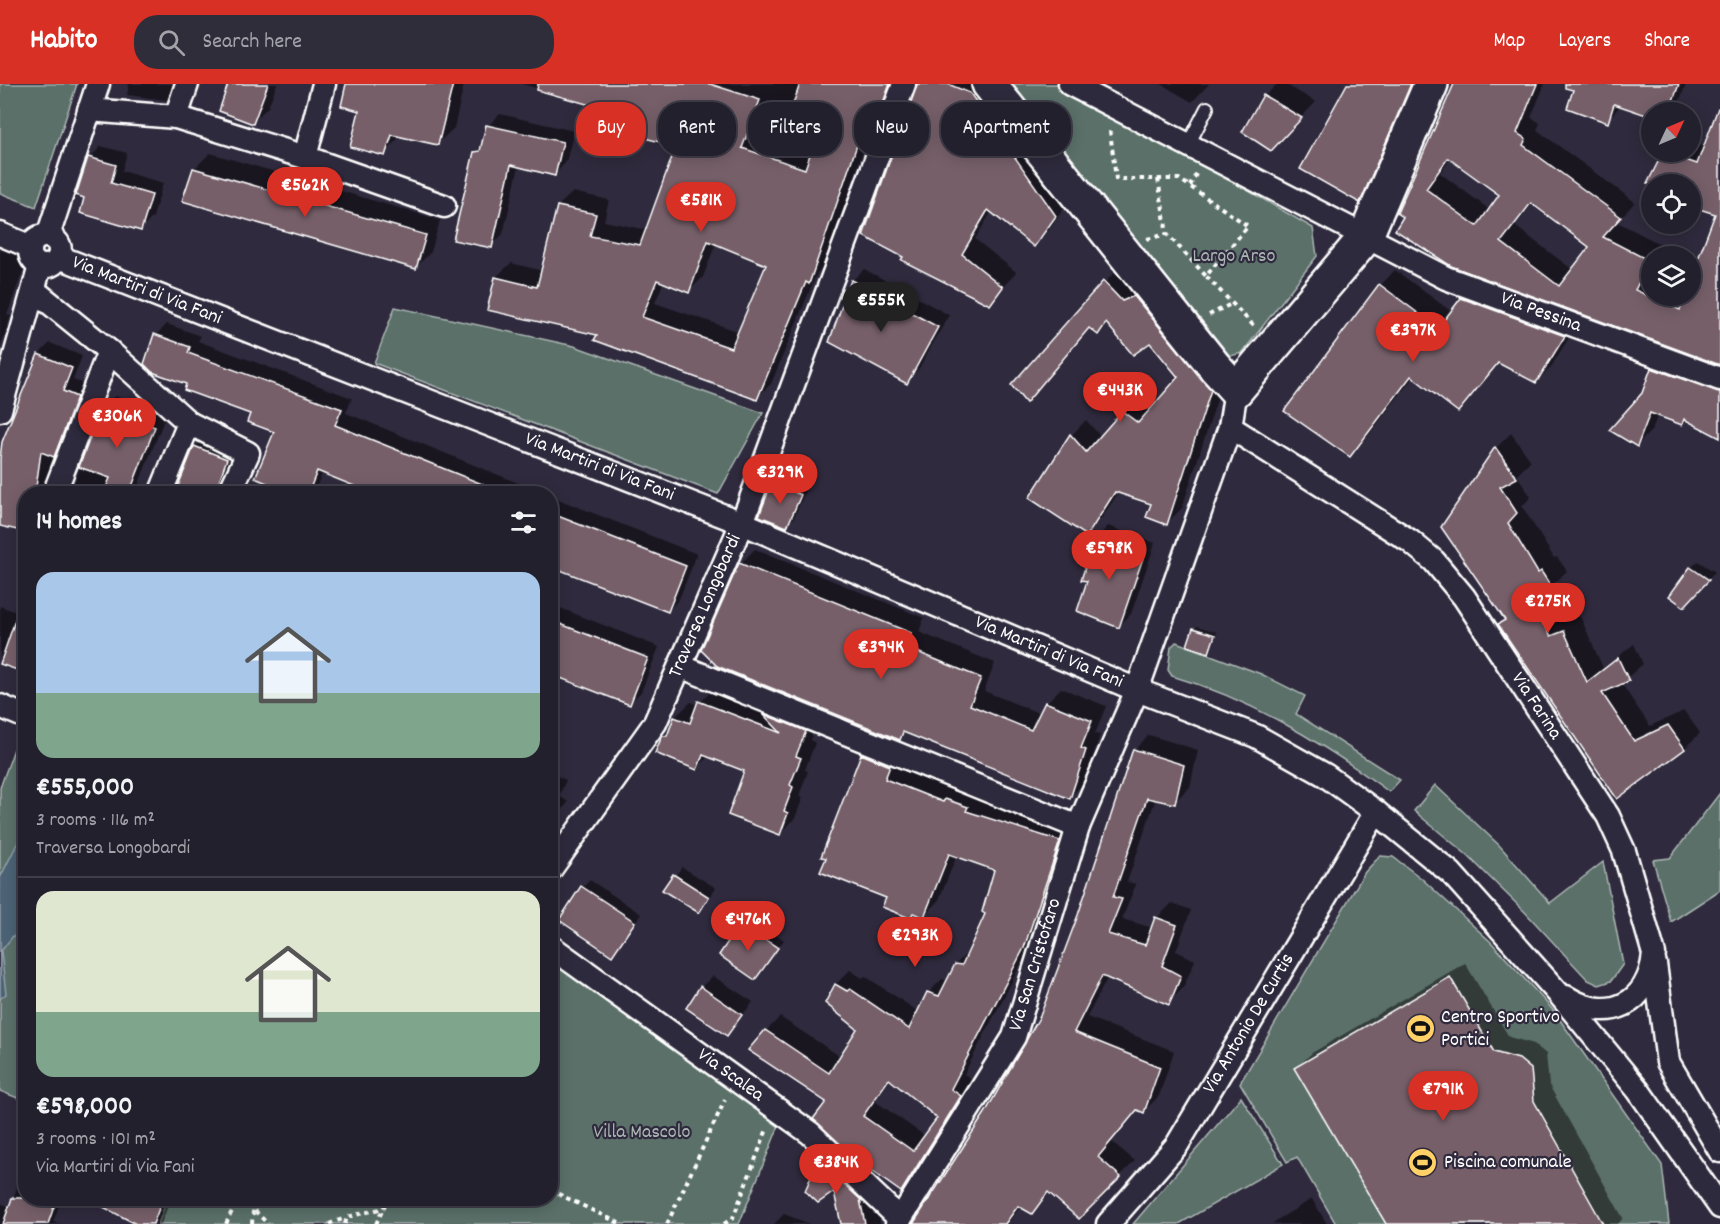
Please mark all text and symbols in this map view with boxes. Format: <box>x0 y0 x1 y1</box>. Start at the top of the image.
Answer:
search box <box>134 15 554 69</box>
text: Habito <box>30 22 98 62</box>
icon: search <box>155 26 188 59</box>
text: Search here <box>203 27 302 58</box>
text: Map <box>1494 27 1525 57</box>
text: Layers <box>1558 27 1611 57</box>
text: Share <box>1644 27 1690 57</box>
chip: Buy <box>576 102 646 156</box>
chip: Rent <box>658 102 736 156</box>
chip: Filters <box>748 102 842 156</box>
chip: New <box>854 102 929 156</box>
chip: Apartment <box>941 102 1071 156</box>
north arrow <box>1641 102 1701 162</box>
map controls <box>1641 102 1701 306</box>
pin: €562K <box>263 167 347 218</box>
text: €562K <box>281 172 329 200</box>
button: locate <box>1641 174 1701 234</box>
pin: €581K <box>659 182 743 233</box>
text: €581K <box>680 187 722 215</box>
park label: Largo Arso <box>1193 243 1276 271</box>
button: layers <box>1641 246 1701 306</box>
street label: Via Martiri di Via Fani <box>68 249 226 333</box>
pin: €555K <box>839 282 923 333</box>
street label: Via Pessina <box>1496 285 1586 341</box>
text: €555K <box>857 287 905 315</box>
pin: €397K <box>1371 312 1455 363</box>
text: €397K <box>1390 317 1436 345</box>
pin: €443K <box>1078 372 1162 423</box>
text: €443K <box>1097 377 1143 405</box>
pin: €306K <box>75 398 159 449</box>
text: €306K <box>92 403 142 431</box>
street label: Via Martiri di Via Fani <box>520 426 679 509</box>
pin: €329K <box>738 454 822 505</box>
text: €329K <box>756 459 804 487</box>
text: 14 homes <box>36 504 122 541</box>
icon: filters <box>507 506 540 539</box>
street label: Traversa Longobardi <box>662 530 750 683</box>
pin: €598K <box>1067 530 1151 581</box>
text: €598K <box>1086 535 1132 563</box>
pin: €275K <box>1506 583 1590 634</box>
text: €275K <box>1525 588 1571 616</box>
street label: Via Martiri di Via Fani <box>970 609 1128 697</box>
icon: home <box>234 611 342 719</box>
pin: €394K <box>839 629 923 680</box>
text: €394K <box>858 634 904 662</box>
street label: Via Farina <box>1503 667 1569 746</box>
text: €555,000 <box>36 770 134 807</box>
text: 3 rooms · 116 m² <box>36 807 155 835</box>
text: Traversa Longobardi <box>36 835 190 863</box>
street label: Via San Cristofaro <box>1003 895 1069 1035</box>
pin: €476K <box>706 901 790 952</box>
text: €476K <box>725 906 771 934</box>
pin: €293K <box>873 917 957 968</box>
text: €293K <box>891 922 939 950</box>
icon: home <box>234 930 342 1038</box>
street label: Via Antonio De Curtis <box>1197 948 1302 1099</box>
place label: Centro Sportivo Portici <box>1441 1004 1560 1055</box>
sports icon: Centro Sportivo Portici <box>1404 1013 1436 1045</box>
street label: Via Scalea <box>691 1042 770 1110</box>
pin: €791K <box>1401 1071 1485 1122</box>
text: €791K <box>1422 1076 1464 1104</box>
text: €598,000 <box>36 1089 132 1126</box>
park label: Villa Mascolo <box>594 1119 691 1147</box>
text: 3 rooms · 101 m² <box>36 1126 156 1154</box>
pin: €384K <box>794 1144 878 1195</box>
sports icon: Piscina comunale <box>1407 1147 1439 1179</box>
text: €384K <box>813 1149 859 1177</box>
place label: Piscina comunale <box>1444 1149 1572 1177</box>
text: Via Martiri di Via Fani <box>36 1154 195 1182</box>

